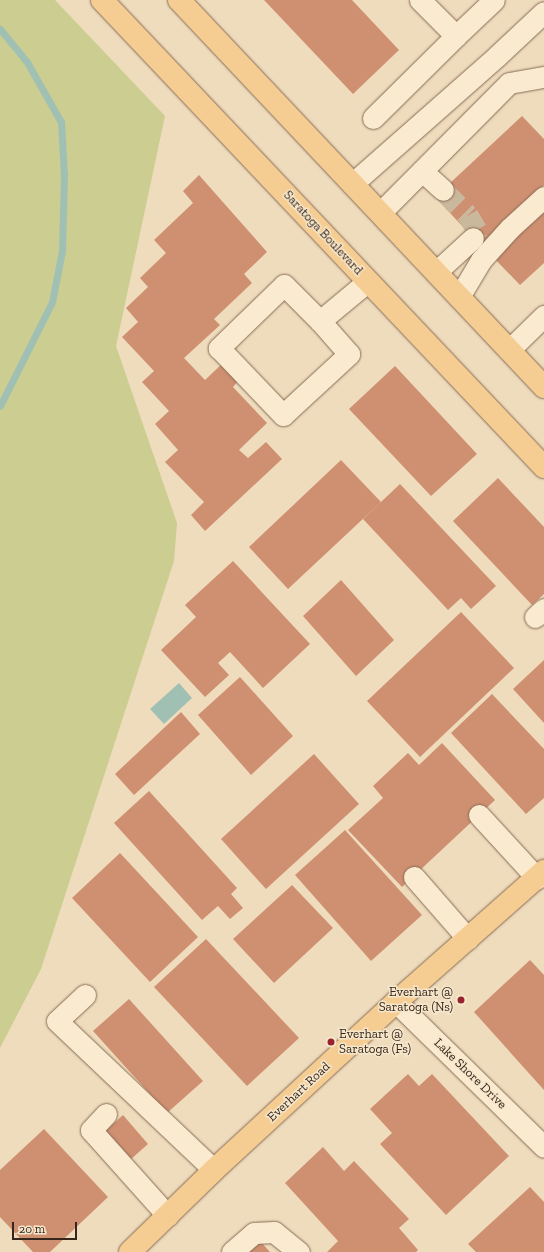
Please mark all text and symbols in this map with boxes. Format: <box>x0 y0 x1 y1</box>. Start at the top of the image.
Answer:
street label: Saratoga Boulevard <box>280 188 366 278</box>
place label: Everhart @ Saratoga (Ns) <box>379 985 453 1016</box>
marker: Everhart @ Saratoga (Ns) <box>456 995 466 1005</box>
place label: Everhart @ Saratoga (Fs) <box>339 1027 411 1058</box>
street label: Lake Shore Drive <box>430 1035 510 1113</box>
marker: Everhart @ Saratoga (Fs) <box>326 1037 336 1047</box>
street label: Everhart Road <box>264 1059 334 1125</box>
scale bar <box>14 1214 79 1240</box>
text: 20 m <box>19 1222 45 1236</box>

